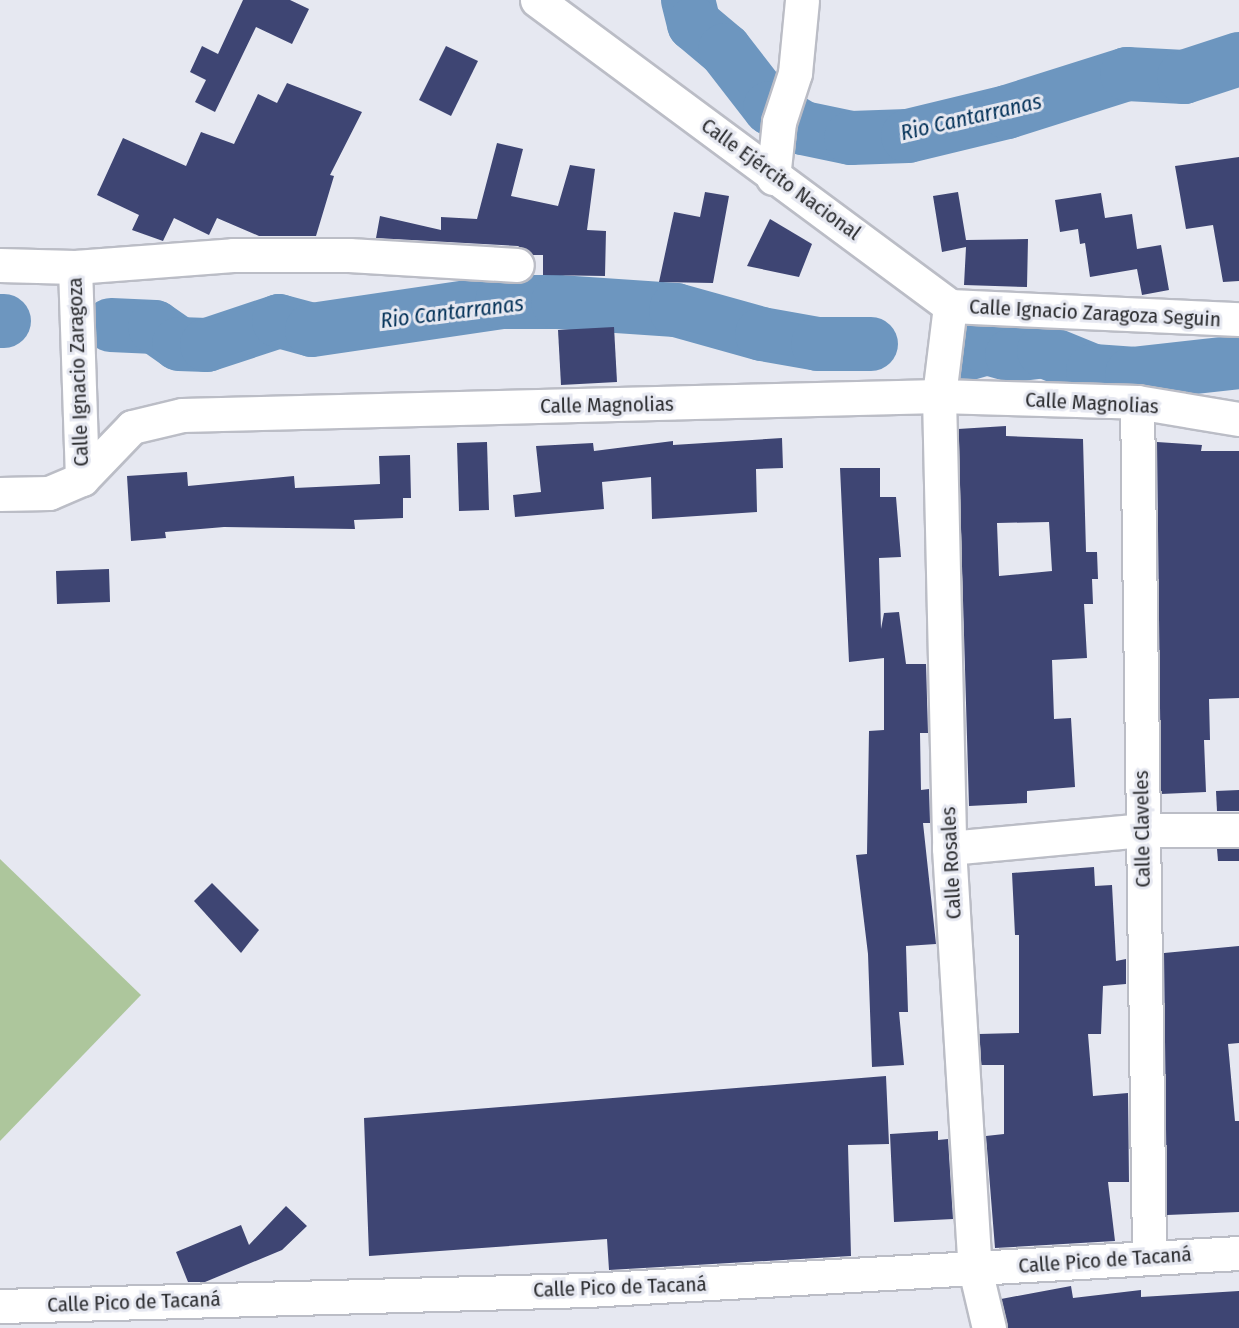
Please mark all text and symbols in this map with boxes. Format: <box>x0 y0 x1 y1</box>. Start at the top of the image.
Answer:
water label: Rio Cantarranas <box>898 88 1044 146</box>
street label: Calle Ejército Nacional <box>696 113 866 245</box>
street label: Calle Ignacio Zaragoza <box>62 277 94 467</box>
water label: Rio Cantarranas <box>379 290 525 334</box>
street label: Calle Ignacio Zaragoza Seguin <box>969 294 1221 332</box>
street label: Calle Magnolias <box>1025 387 1159 419</box>
street label: Calle Magnolias <box>540 391 674 419</box>
street label: Calle Claveles <box>1128 770 1156 888</box>
street label: Calle Rosales <box>935 806 967 920</box>
street label: Calle Pico de Tacaná <box>1018 1241 1192 1279</box>
street label: Calle Pico de Tacaná <box>533 1271 707 1303</box>
street label: Calle Pico de Tacaná <box>47 1286 221 1318</box>

